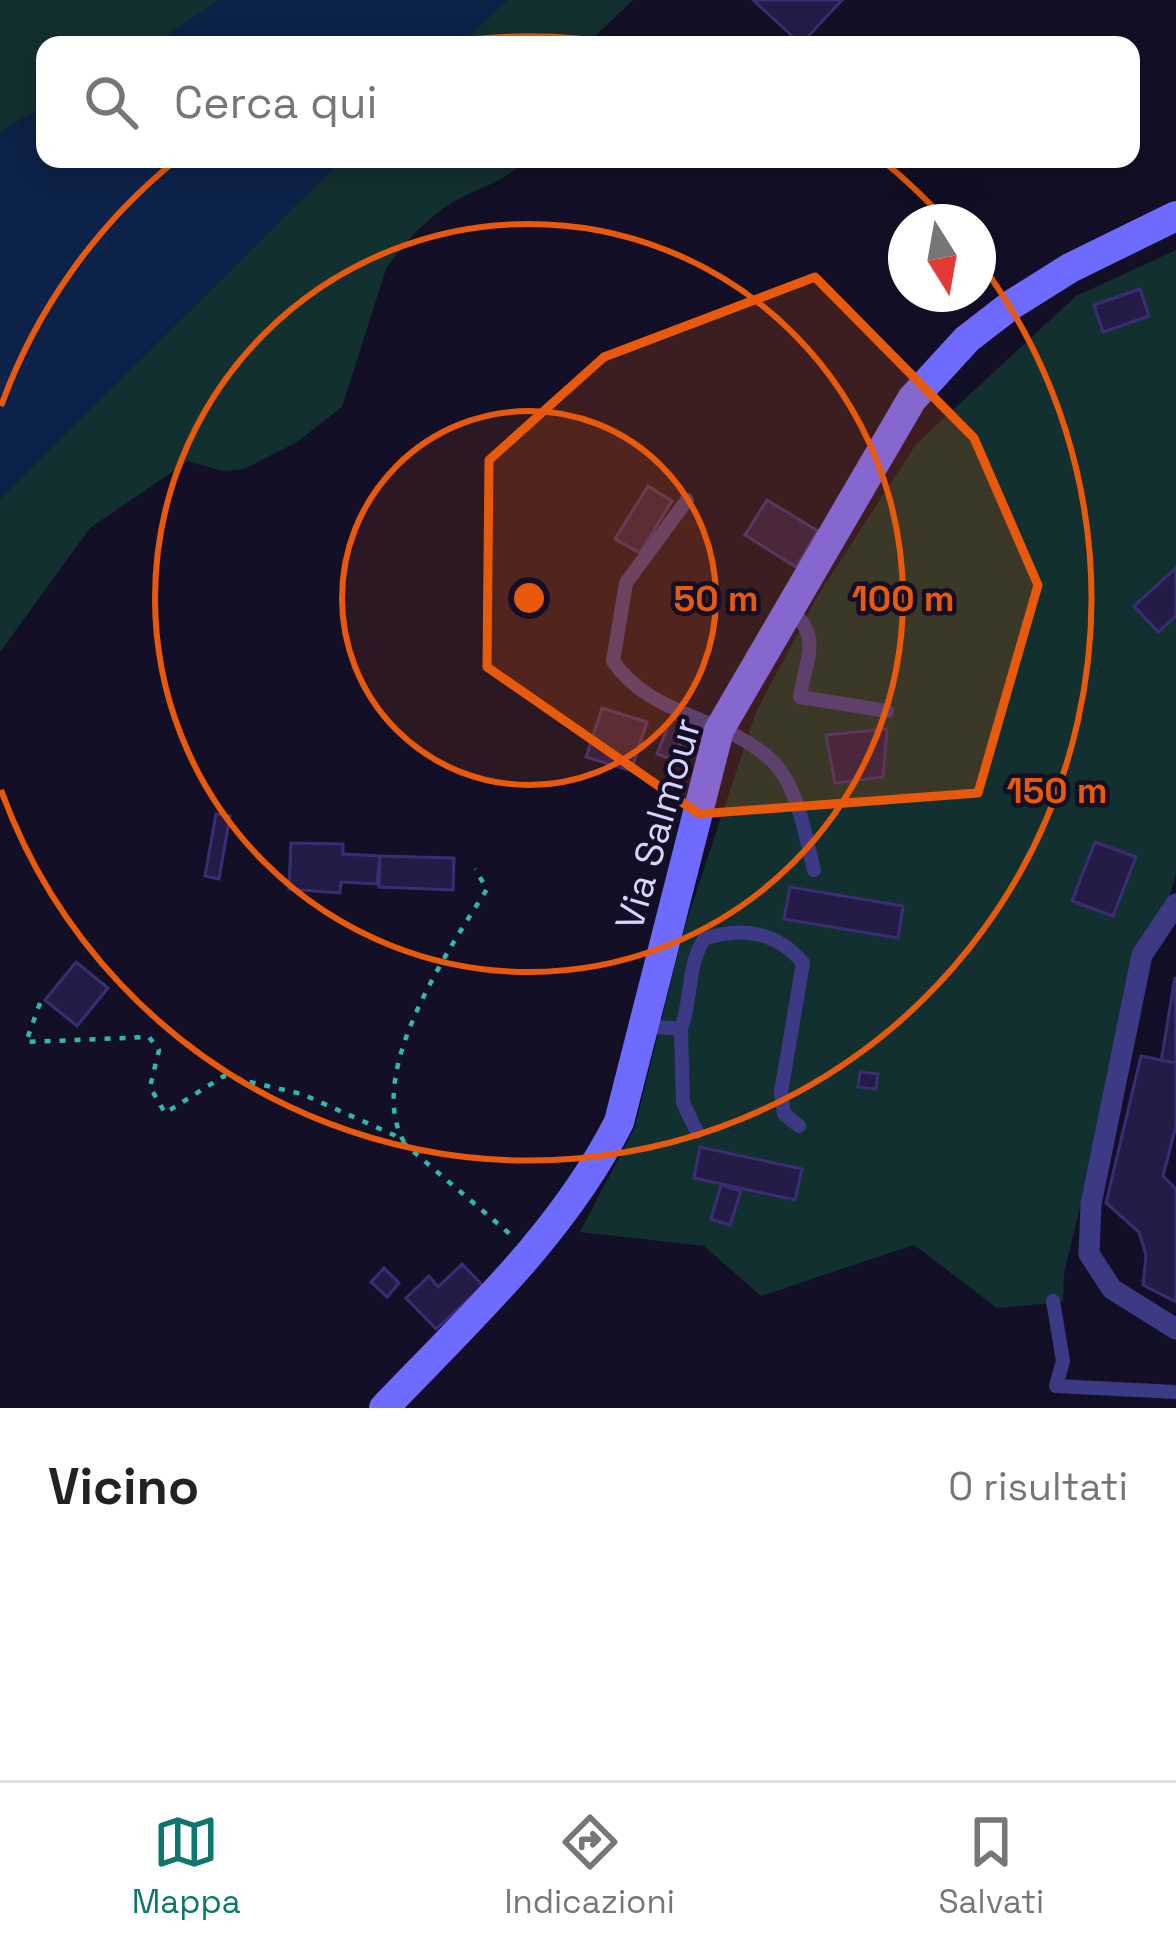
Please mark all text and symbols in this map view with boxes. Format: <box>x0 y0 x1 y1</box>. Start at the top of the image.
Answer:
search box <box>36 36 1140 168</box>
icon: search <box>78 69 144 135</box>
text: Cerca qui <box>174 74 378 131</box>
north arrow <box>888 204 996 312</box>
text: 50 m <box>674 576 758 622</box>
text: 100 m <box>852 576 954 622</box>
centre of rings <box>508 577 550 619</box>
street label: Via Salmour <box>604 712 712 936</box>
text: 150 m <box>1006 768 1108 814</box>
text: Vicino <box>48 1454 199 1519</box>
text: 0 risultati <box>948 1462 1128 1511</box>
tab: Mappa <box>132 1809 241 1923</box>
tab: Indicazioni <box>504 1809 675 1923</box>
tab: Salvati <box>938 1809 1044 1923</box>

